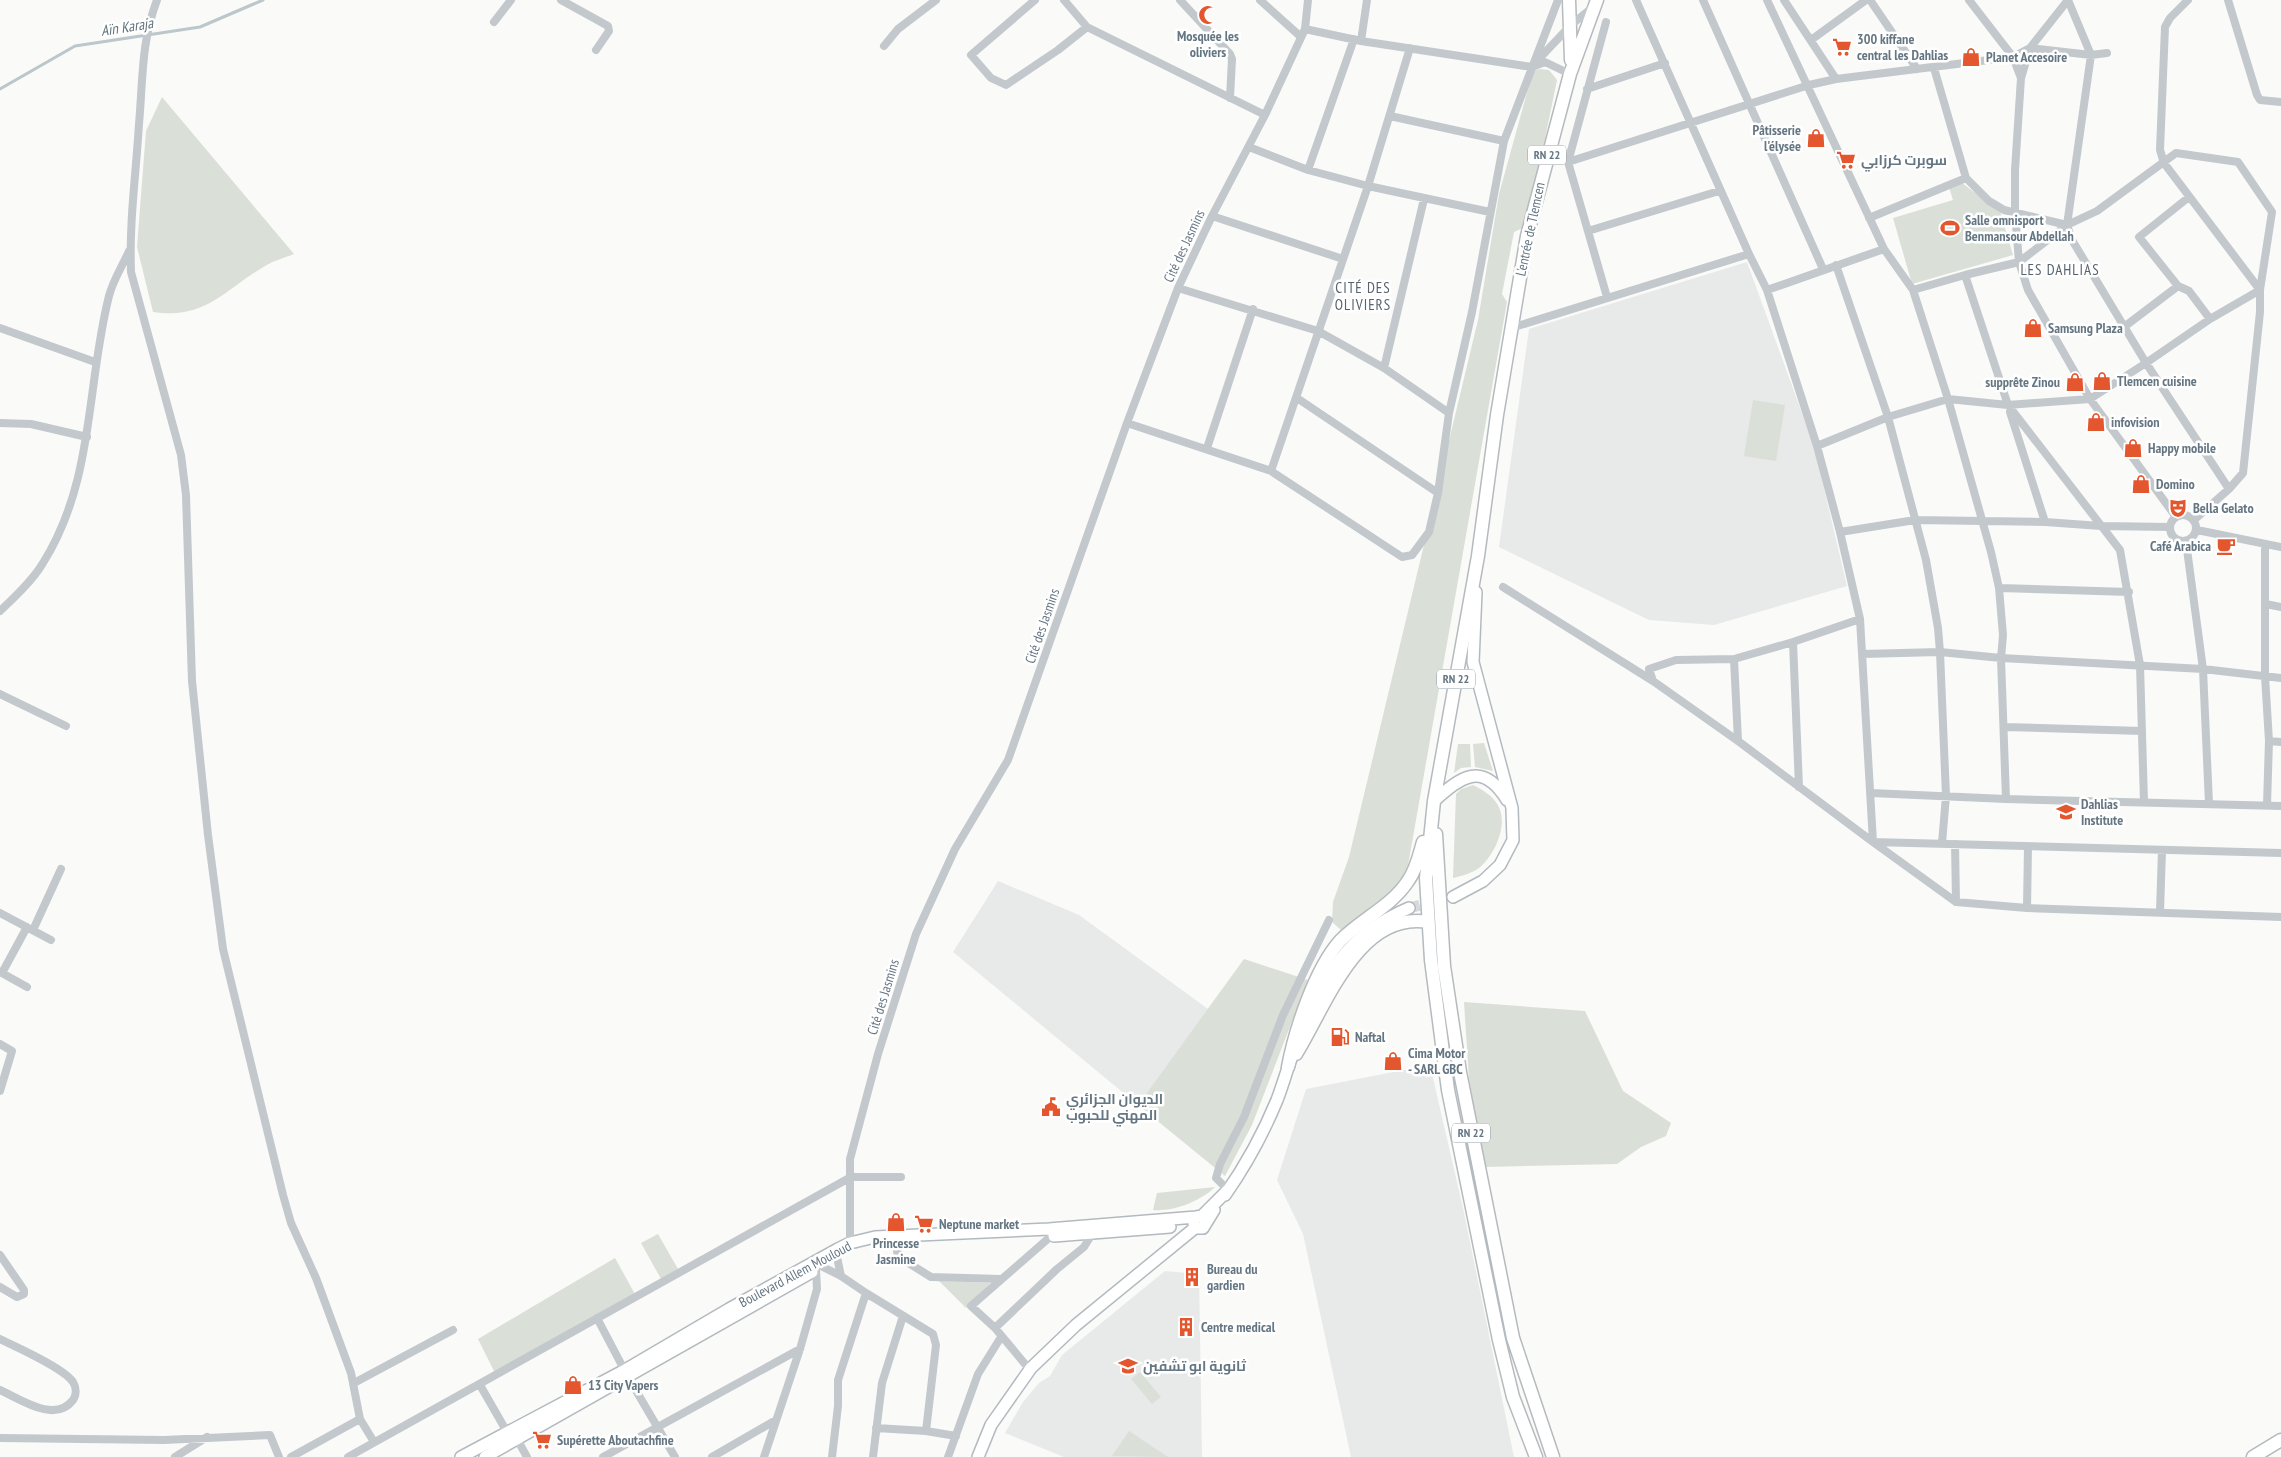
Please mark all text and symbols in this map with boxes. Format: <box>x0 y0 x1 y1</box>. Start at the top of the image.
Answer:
mosque icon: Mosquée les oliviers <box>1197 4 1219 26</box>
water label: Aïn Karaja <box>99 13 155 40</box>
place label: Mosquée les oliviers <box>1177 27 1239 61</box>
place label: 300 kiffane central les Dahlias <box>1857 30 1948 64</box>
supermarket icon: 300 kiffane central les Dahlias <box>1831 36 1853 58</box>
shop icon: Planet Accesoire <box>1960 46 1982 68</box>
place label: Planet Accesoire <box>1986 48 2067 66</box>
place label: Pâtisserie l'élysée <box>1752 121 1801 155</box>
shop icon: Pâtisserie l'élysée <box>1805 127 1827 149</box>
road number: RN 22 <box>1528 146 1566 164</box>
supermarket icon: سوبرت كرزابي <box>1835 149 1857 171</box>
place label: سوبرت كرزابي <box>1861 151 1947 172</box>
street label: L'entrée de Tlemcen <box>1511 180 1549 278</box>
street label: Cité des Jasmins <box>1159 207 1209 285</box>
place label: Salle omnisport Benmansour Abdellah <box>1965 211 2074 245</box>
sports icon: Salle omnisport Benmansour Abdellah <box>1939 217 1961 239</box>
district label: LES DAHLIAS <box>2020 260 2100 279</box>
district label: CITÉ DES OLIVIERS <box>1335 278 1391 314</box>
shop icon: Samsung Plaza <box>2022 317 2044 339</box>
place label: Samsung Plaza <box>2048 319 2123 337</box>
shop icon: Tlemcen cuisine <box>2091 370 2113 392</box>
shop icon: supprête Zinou <box>2064 371 2086 393</box>
place label: Tlemcen cuisine <box>2117 372 2197 390</box>
place label: supprête Zinou <box>1985 373 2060 391</box>
shop icon: infovision <box>2085 411 2107 433</box>
place label: infovision <box>2111 413 2160 431</box>
shop icon: Happy mobile <box>2122 437 2144 459</box>
place label: Happy mobile <box>2148 439 2216 457</box>
shop icon: Domino <box>2130 473 2152 495</box>
place label: Domino <box>2156 475 2195 493</box>
theatre icon: Bella Gelato <box>2167 497 2189 519</box>
place label: Bella Gelato <box>2193 499 2254 517</box>
cafe icon: Café Arabica <box>2215 535 2237 557</box>
place label: Café Arabica <box>2150 537 2211 555</box>
street label: Cité des Jasmins <box>1021 586 1063 666</box>
road number: RN 22 <box>1437 670 1475 689</box>
place label: Dahlias Institute <box>2081 795 2123 829</box>
school or university icon: Dahlias Institute <box>2055 801 2077 823</box>
street label: Cité des Jasmins <box>863 957 903 1037</box>
fuel station icon: Naftal <box>1329 1026 1351 1048</box>
place label: Naftal <box>1355 1028 1386 1046</box>
place label: Cima Motor - SARL GBC <box>1408 1044 1466 1078</box>
shop icon: Cima Motor - SARL GBC <box>1382 1050 1404 1072</box>
place label: الديوان الجزائري المهني للحبوب <box>1066 1090 1163 1127</box>
public building icon: الديوان الجزائري المهني للحبوب <box>1040 1096 1062 1118</box>
road number: RN 22 <box>1452 1124 1490 1142</box>
shop icon: Princesse Jasmine <box>885 1211 907 1233</box>
supermarket icon: Neptune market <box>913 1213 935 1235</box>
place label: Neptune market <box>939 1215 1019 1233</box>
place label: Princesse Jasmine <box>873 1234 919 1268</box>
street label: Boulevard Allem Mouloud <box>736 1237 854 1311</box>
place label: Bureau du gardien <box>1207 1260 1258 1294</box>
building icon: Bureau du gardien <box>1181 1266 1203 1288</box>
building icon: Centre medical <box>1175 1316 1197 1338</box>
place label: Centre medical <box>1201 1318 1276 1336</box>
school or university icon: ثانوية ابو تشفين <box>1117 1355 1139 1377</box>
place label: ثانوية ابو تشفين <box>1143 1357 1247 1375</box>
shop icon: 13 City Vapers <box>562 1374 584 1396</box>
place label: 13 City Vapers <box>588 1376 659 1394</box>
supermarket icon: Supérette Aboutachfine <box>531 1429 553 1451</box>
place label: Supérette Aboutachfine <box>557 1431 674 1449</box>

